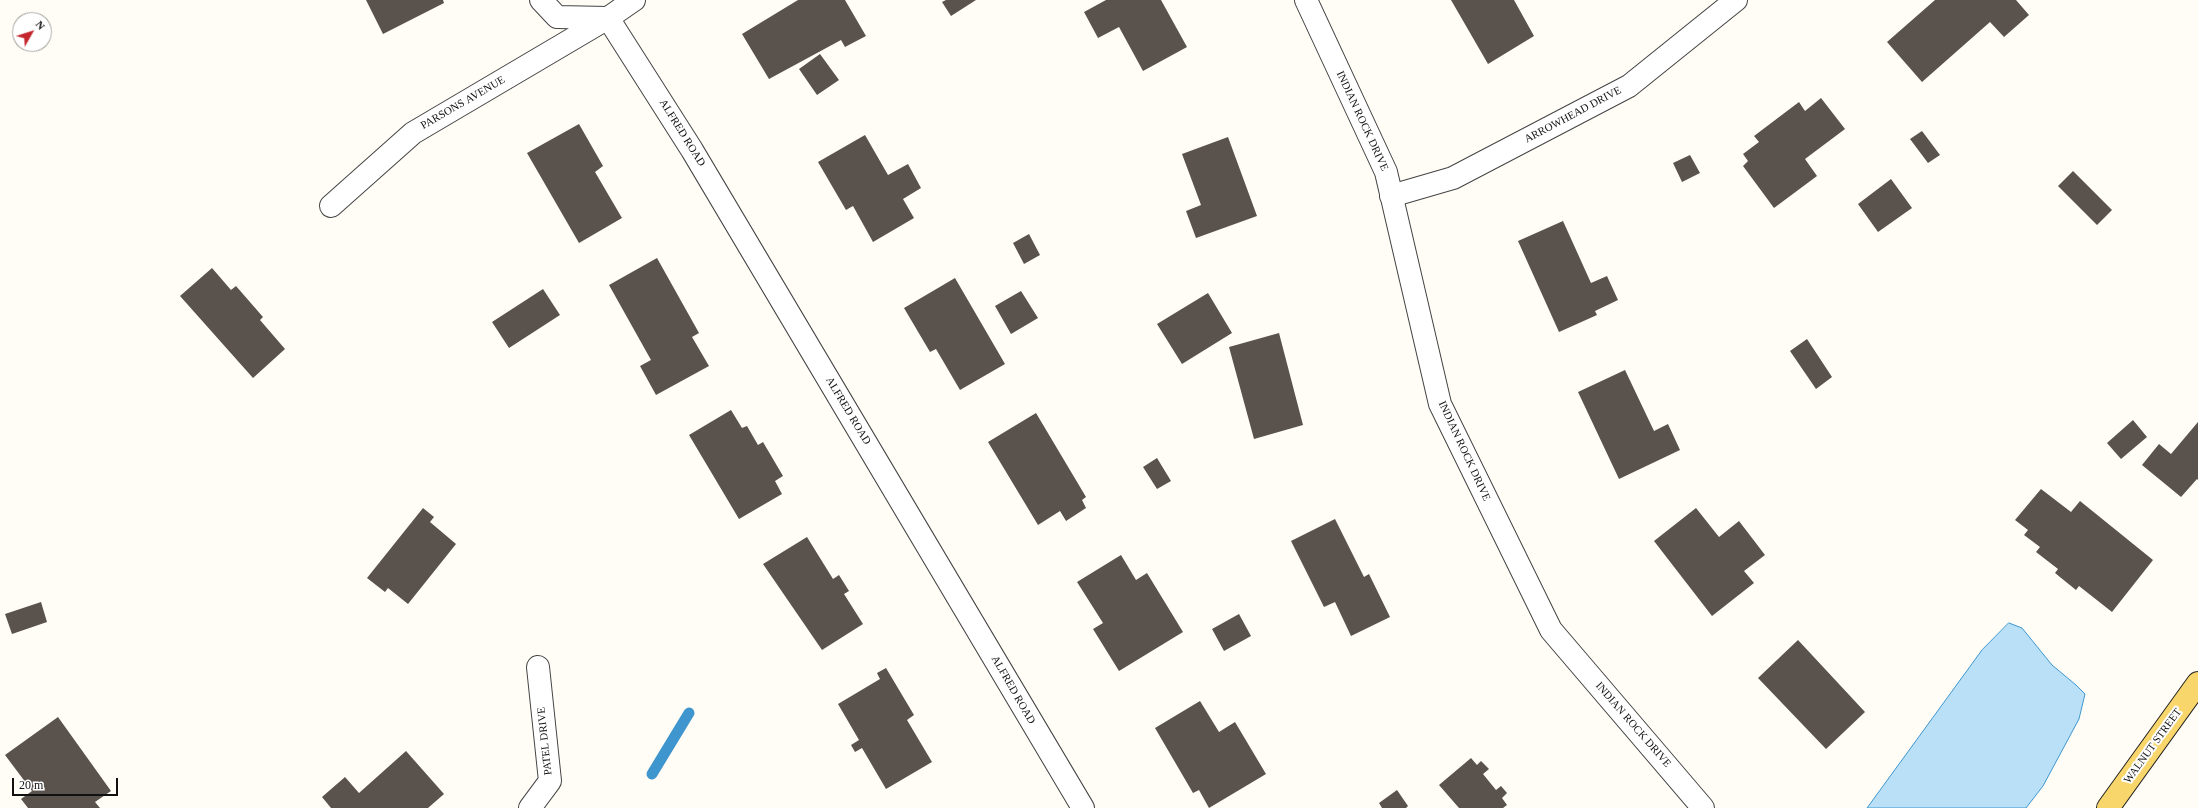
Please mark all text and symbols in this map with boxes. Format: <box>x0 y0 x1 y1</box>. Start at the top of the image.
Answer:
north arrow <box>12 12 52 52</box>
text: N <box>33 18 48 32</box>
street label: INDIAN ROCK DRIVE <box>1333 69 1391 173</box>
street label: PARSONS AVENUE <box>419 74 507 132</box>
street label: ARROWHEAD DRIVE <box>1522 84 1624 146</box>
street label: ALFRED ROAD <box>656 97 708 169</box>
street label: ALFRED ROAD <box>823 375 873 447</box>
street label: INDIAN ROCK DRIVE <box>1435 399 1493 503</box>
street label: ALFRED ROAD <box>988 653 1038 727</box>
street label: INDIAN ROCK DRIVE <box>1592 680 1674 770</box>
street label: PATEL DRIVE <box>535 706 555 776</box>
street label: WALNUT STREET <box>2121 706 2185 786</box>
scale bar <box>14 770 120 796</box>
text: 20 m <box>19 778 43 792</box>

